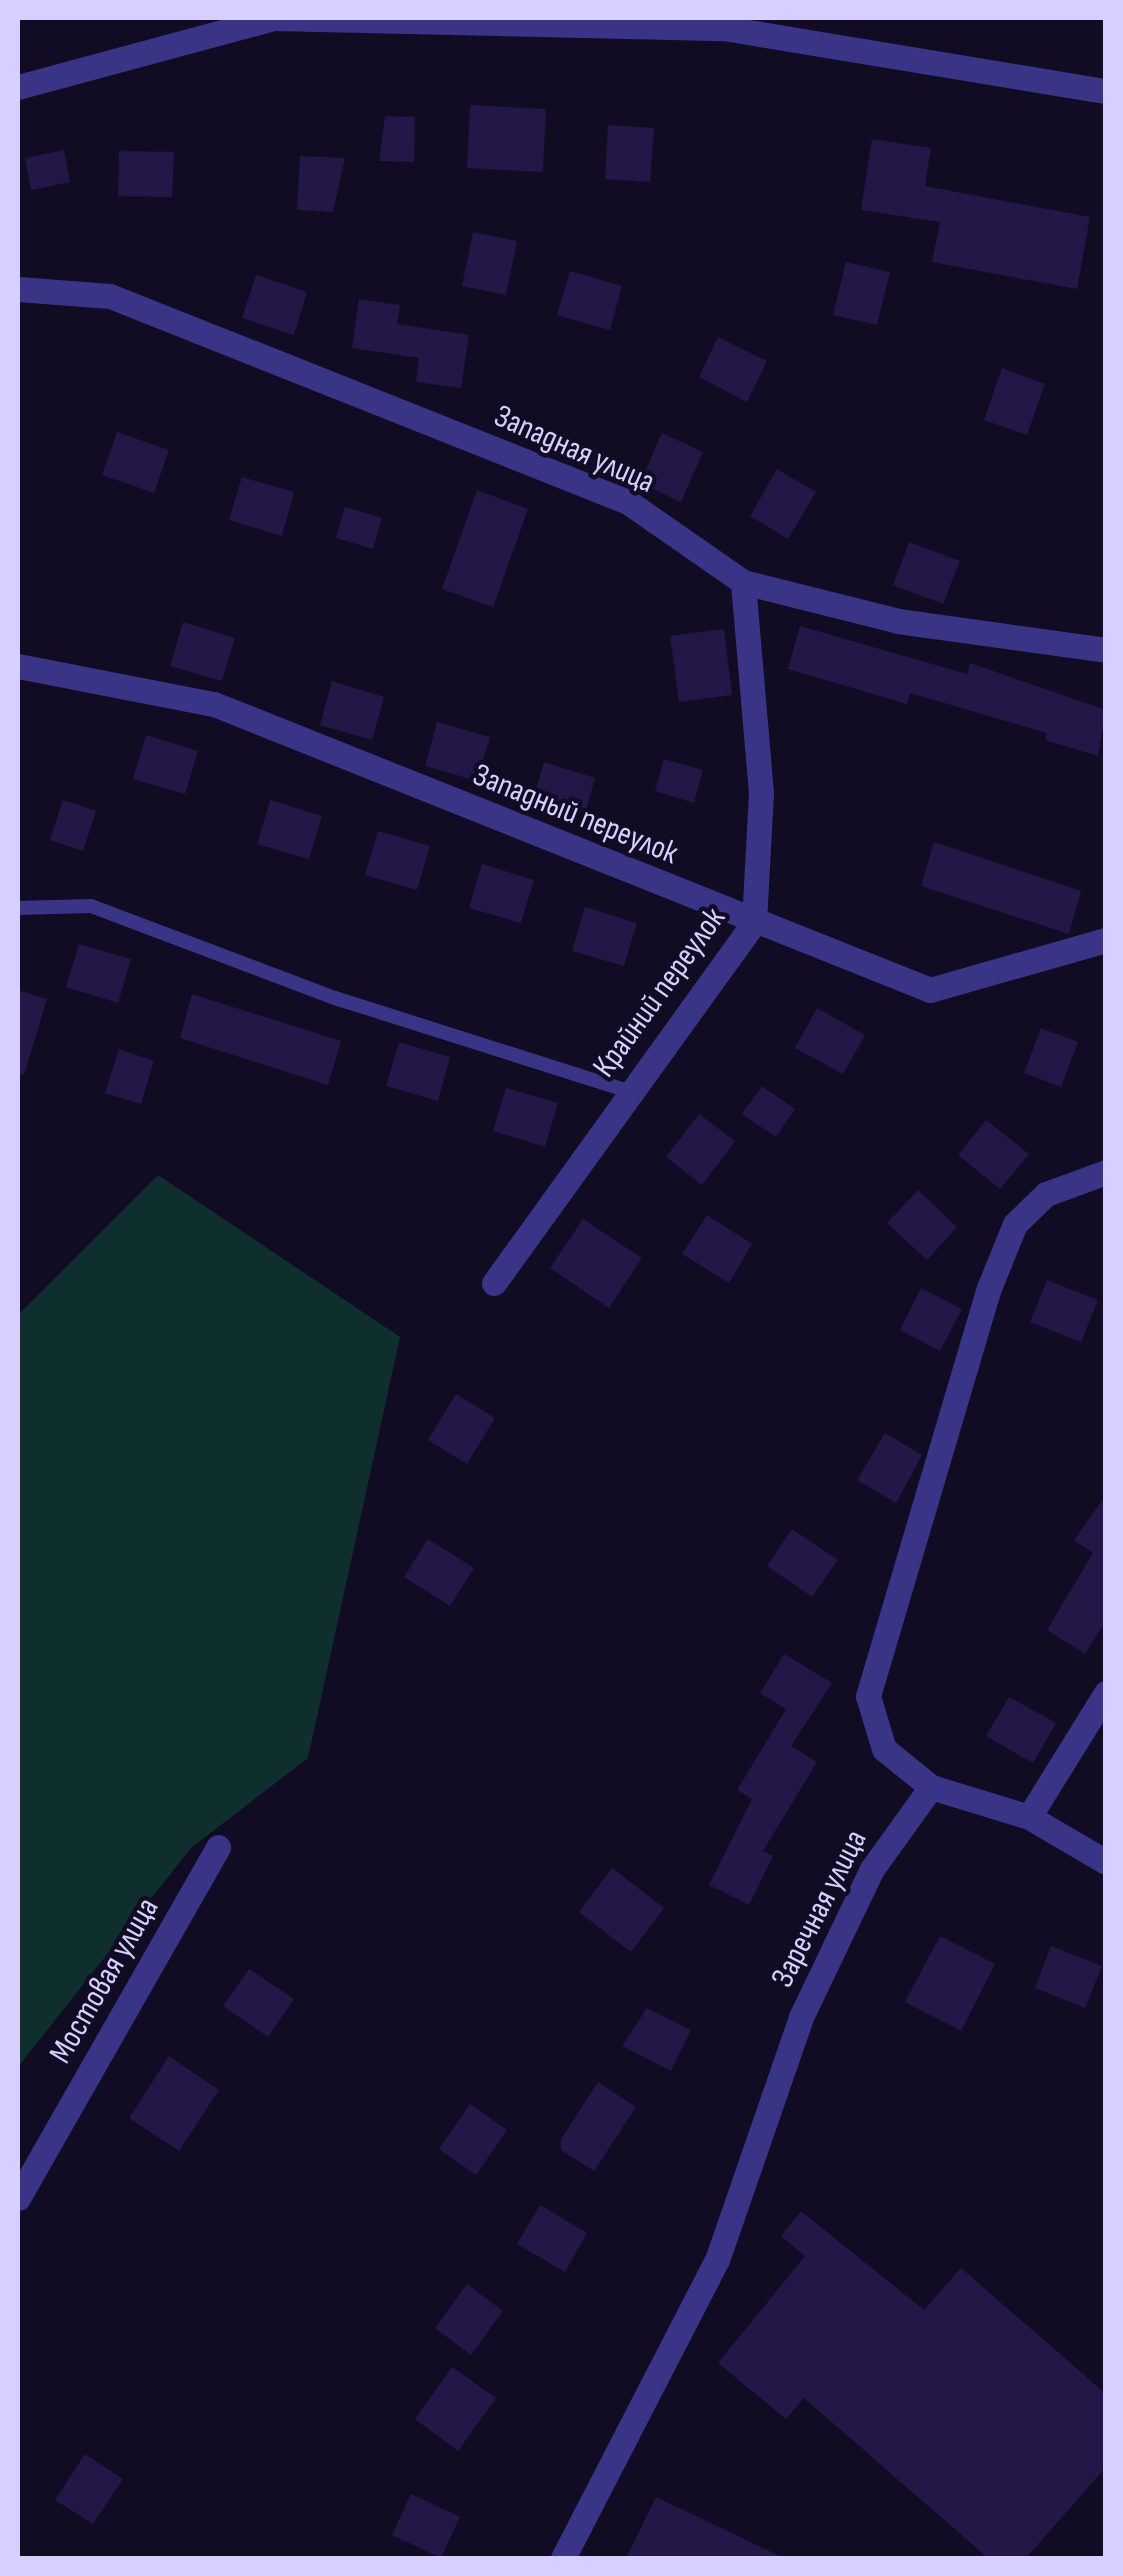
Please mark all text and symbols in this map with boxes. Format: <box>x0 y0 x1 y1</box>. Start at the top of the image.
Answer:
street label: Западная улица <box>488 398 660 502</box>
street label: Западный переулок <box>467 757 683 873</box>
street label: Крайний переулок <box>586 901 734 1085</box>
street label: Заречная улица <box>764 1824 876 1994</box>
street label: Мостовая улица <box>42 1892 168 2070</box>

